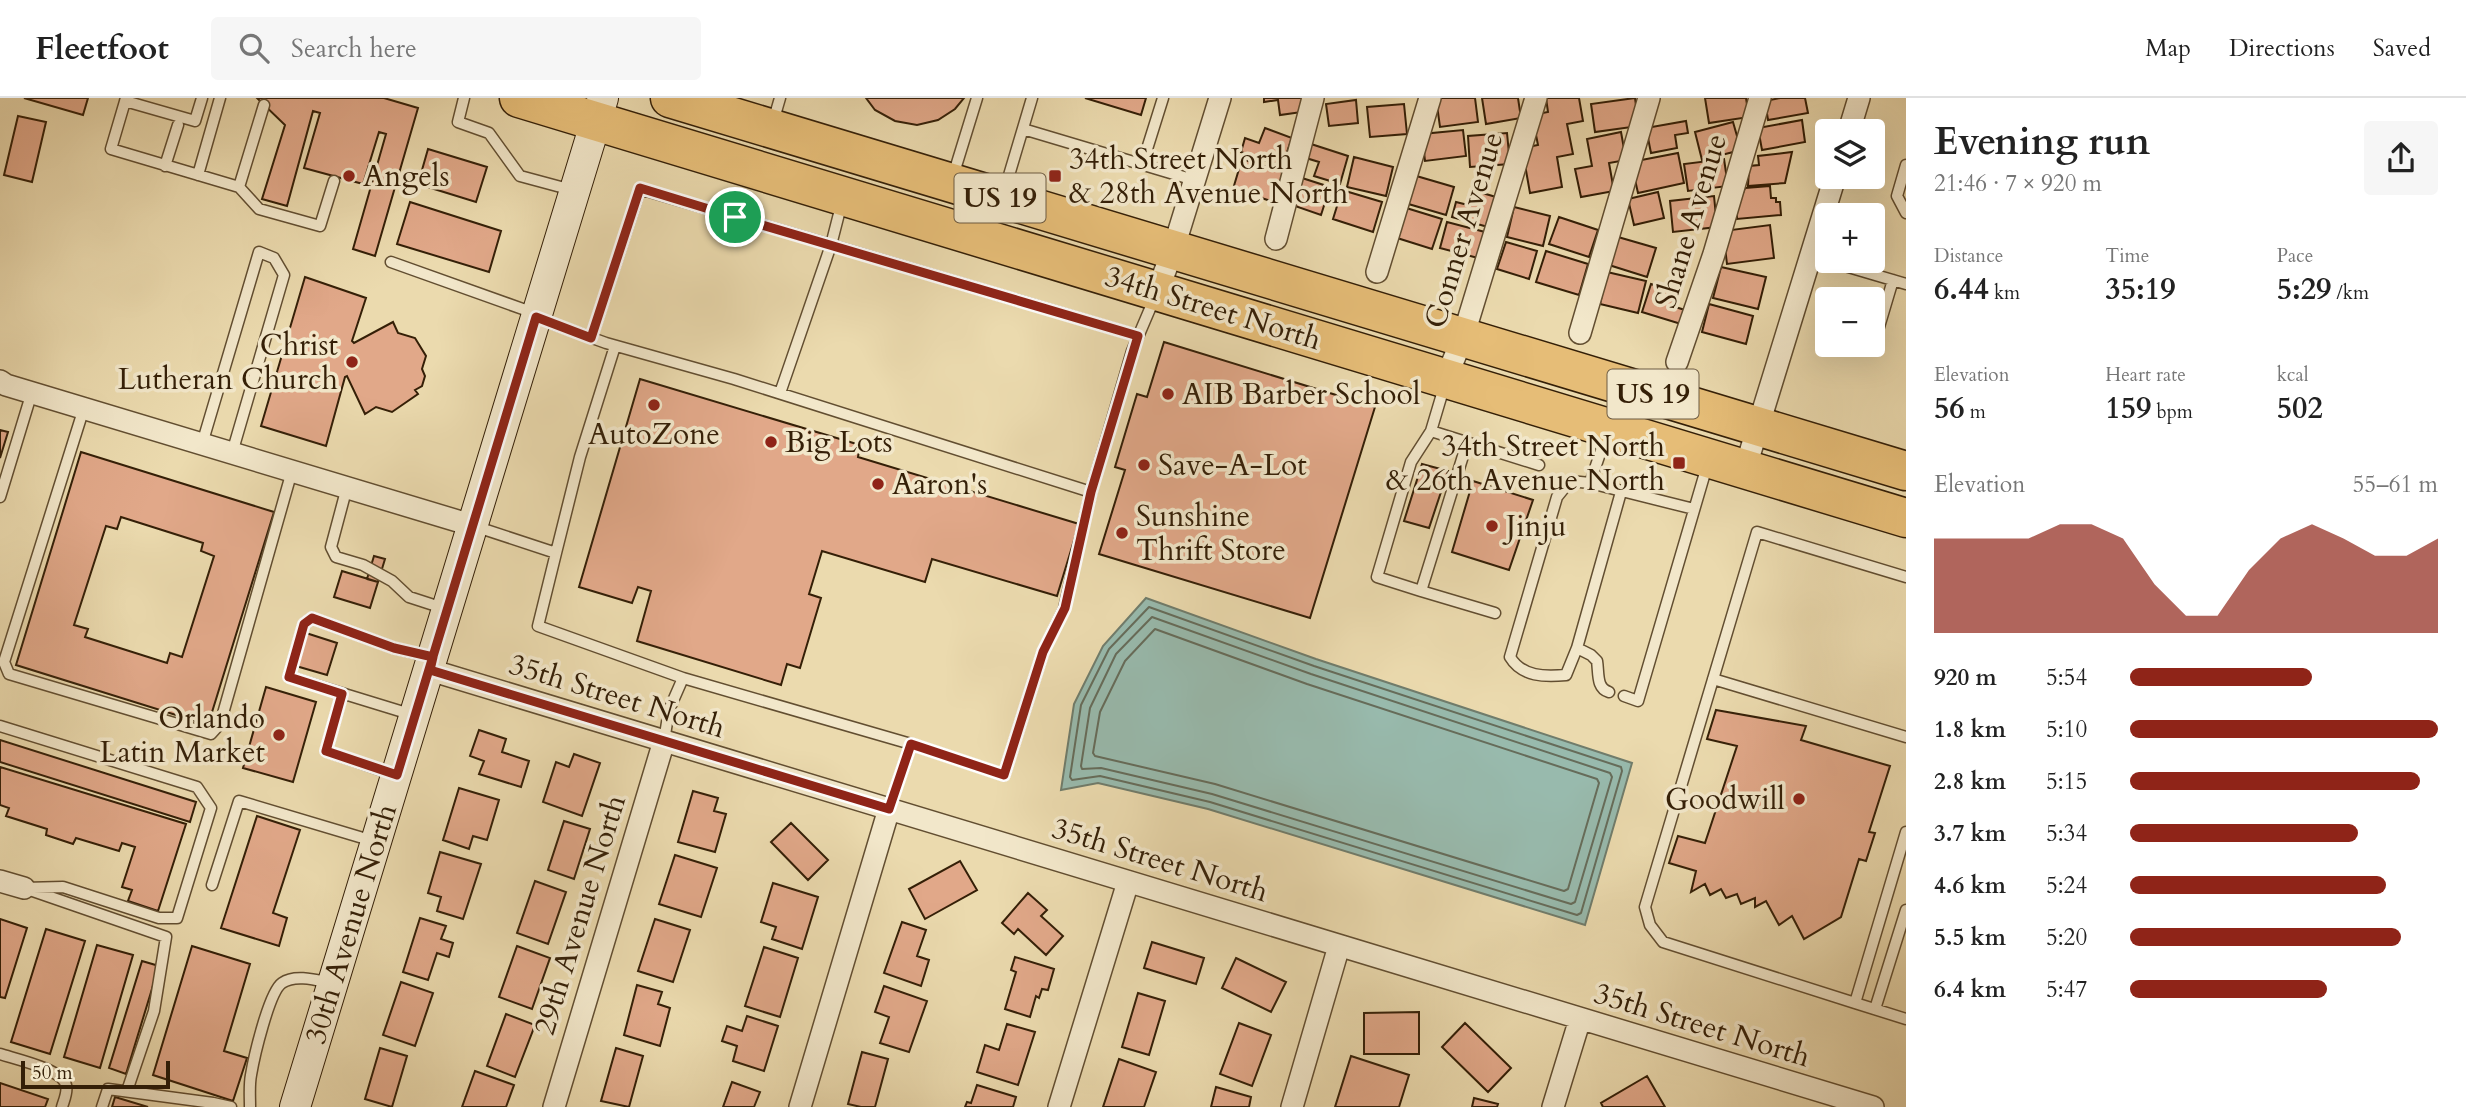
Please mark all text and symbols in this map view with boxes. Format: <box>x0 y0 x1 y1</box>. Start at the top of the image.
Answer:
search box <box>211 17 701 80</box>
text: Fleetfoot <box>35 26 169 71</box>
icon: search <box>235 29 273 67</box>
text: Search here <box>291 31 417 66</box>
text: Map <box>2145 32 2191 65</box>
text: Directions <box>2229 32 2335 65</box>
text: Saved <box>2373 32 2431 65</box>
text: Evening run <box>1934 116 2150 168</box>
map controls <box>1815 119 1885 357</box>
button: layers <box>1815 119 1885 189</box>
button: share <box>2364 121 2438 195</box>
street label: Conner Avenue <box>1415 127 1513 333</box>
street label: Shane Avenue <box>1645 129 1737 313</box>
place label: 34th Street North & 28th Avenue North <box>1069 139 1349 214</box>
place label: Angels <box>363 156 450 197</box>
marker: Angels <box>341 168 357 184</box>
marker: 34th Street North & 28th Avenue North <box>1047 168 1063 184</box>
text: 21:46 · 7 × 920 m <box>1934 168 2102 199</box>
road number: US 19 <box>954 174 1046 222</box>
pin <box>705 187 765 247</box>
icon: arrive <box>716 198 754 236</box>
button: + <box>1815 203 1885 273</box>
text: Distance <box>1934 243 2003 269</box>
text: Time <box>2105 243 2149 269</box>
text: Pace <box>2277 243 2313 269</box>
street label: 34th Street North <box>1100 256 1326 360</box>
text: 6.44 <box>1934 269 1989 310</box>
text: 35:19 <box>2105 269 2176 310</box>
text: 5:29 <box>2277 269 2331 310</box>
text: km <box>1989 280 2020 306</box>
text: /km <box>2331 280 2369 306</box>
button: − <box>1815 287 1885 357</box>
place label: Christ Lutheran Church <box>118 325 339 400</box>
marker: Christ Lutheran Church <box>344 354 360 370</box>
text: Elevation <box>1934 362 2009 388</box>
text: Heart rate <box>2105 362 2186 388</box>
text: kcal <box>2277 362 2309 388</box>
road number: US 19 <box>1608 370 1698 418</box>
place label: AIB Barber School <box>1182 374 1421 415</box>
marker: AIB Barber School <box>1160 386 1176 402</box>
text: 56 <box>1934 388 1965 429</box>
text: 159 <box>2105 388 2151 429</box>
text: 502 <box>2277 388 2323 429</box>
marker: AutoZone <box>646 397 662 413</box>
text: m <box>1965 399 1986 425</box>
text: bpm <box>2151 399 2193 425</box>
place label: AutoZone <box>588 414 720 455</box>
place label: Big Lots <box>785 422 893 463</box>
place label: 34th Street North & 26th Avenue North <box>1386 426 1666 501</box>
marker: Big Lots <box>763 434 779 450</box>
place label: Save-A-Lot <box>1158 445 1307 486</box>
marker: 34th Street North & 26th Avenue North <box>1671 455 1687 471</box>
marker: Save-A-Lot <box>1136 457 1152 473</box>
place label: Aaron's <box>892 464 987 505</box>
text: Elevation <box>1934 469 2025 500</box>
text: 55–61 m <box>2353 469 2438 500</box>
marker: Aaron's <box>870 476 886 492</box>
place label: Sunshine Thrift Store <box>1136 496 1286 571</box>
place label: Jinju <box>1502 506 1567 547</box>
marker: Jinju <box>1484 518 1500 534</box>
marker: Sunshine Thrift Store <box>1114 525 1130 541</box>
street label: 35th Street North <box>504 644 730 748</box>
text: 920 m <box>1934 662 1997 693</box>
text: 5:54 <box>2046 662 2087 693</box>
place label: Orlando Latin Market <box>100 698 266 773</box>
text: 1.8 km <box>1934 714 2006 745</box>
text: 5:10 <box>2046 714 2087 745</box>
marker: Orlando Latin Market <box>271 727 287 743</box>
text: 2.8 km <box>1934 766 2006 797</box>
text: 5:15 <box>2046 766 2087 797</box>
place label: Goodwill <box>1665 779 1785 820</box>
street label: 29th Avenue North <box>524 790 636 1040</box>
marker: Goodwill <box>1791 791 1807 807</box>
street label: 30th Avenue North <box>295 799 407 1049</box>
street label: 35th Street North <box>1047 808 1273 912</box>
text: 3.7 km <box>1934 818 2006 849</box>
text: 5:34 <box>2046 818 2087 849</box>
text: 4.6 km <box>1934 870 2006 901</box>
text: 5:24 <box>2046 870 2087 901</box>
text: 5.5 km <box>1934 922 2006 953</box>
text: 5:20 <box>2046 922 2087 953</box>
street label: 35th Street North <box>1589 973 1815 1077</box>
text: 6.4 km <box>1934 974 2006 1005</box>
text: 5:47 <box>2046 974 2087 1005</box>
scale bar <box>21 1058 170 1090</box>
text: 50 m <box>32 1060 73 1086</box>

